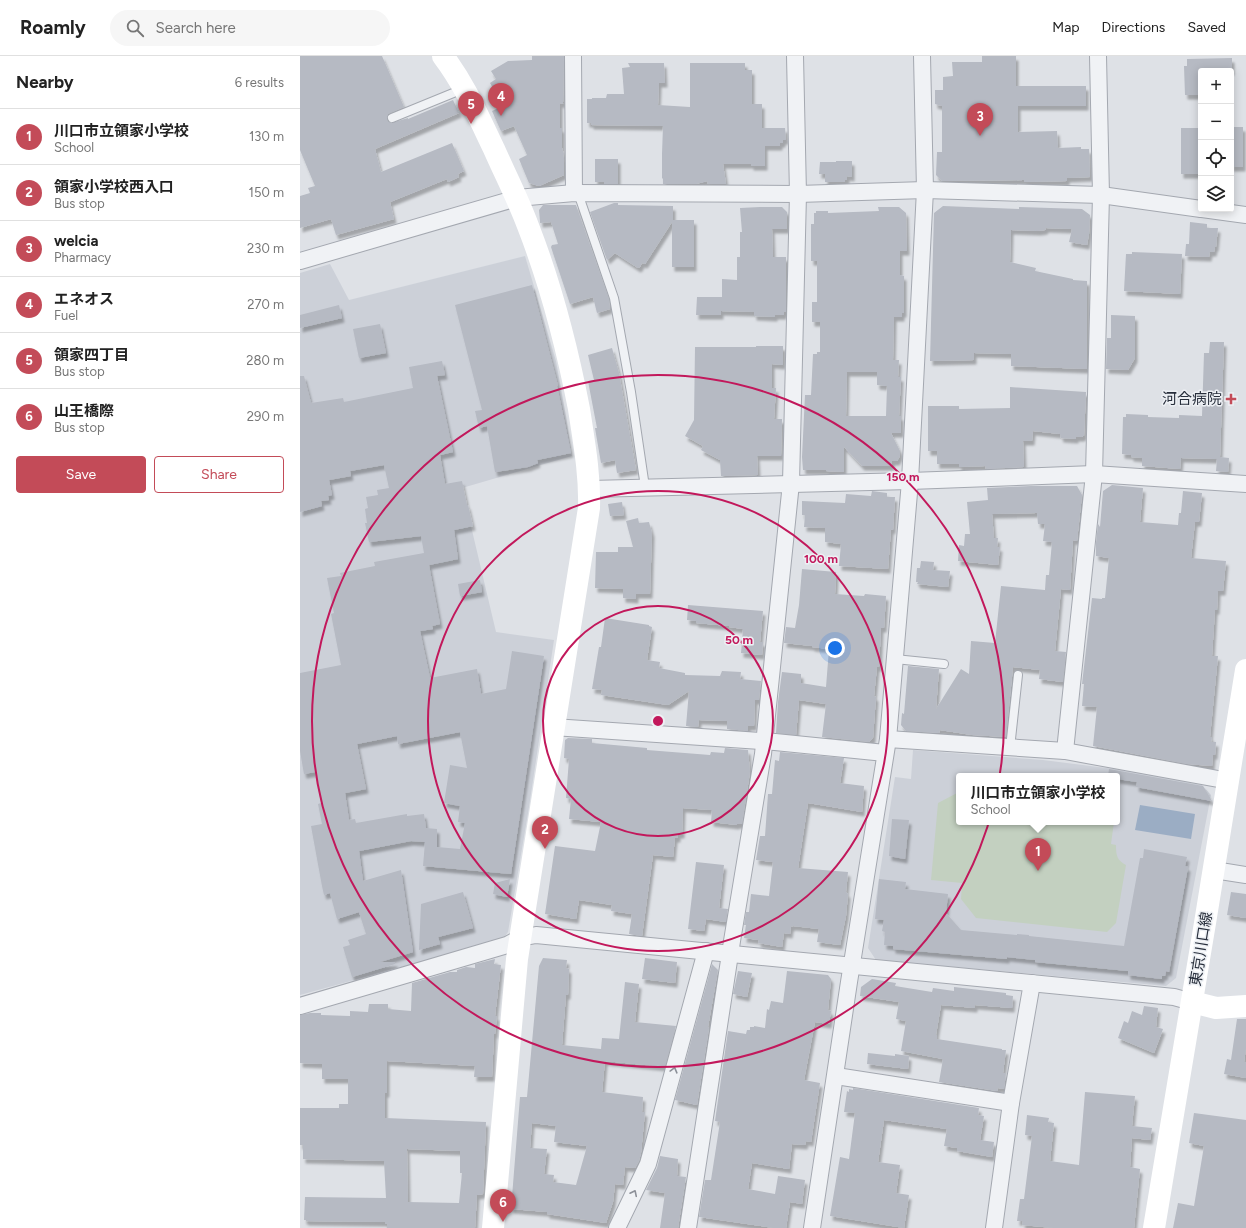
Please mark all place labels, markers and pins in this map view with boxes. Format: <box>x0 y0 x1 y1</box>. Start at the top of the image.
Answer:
pin: 4 <box>488 83 514 116</box>
pin: 5 <box>458 91 484 124</box>
pin: 3 <box>967 103 993 136</box>
place label: 河合病院 <box>1162 390 1222 408</box>
marker: 河合病院 <box>1225 393 1237 405</box>
centre of rings <box>651 714 665 728</box>
pin: 2 <box>532 816 558 849</box>
pin: 1 <box>1025 838 1051 871</box>
pin: 6 <box>490 1189 516 1222</box>

